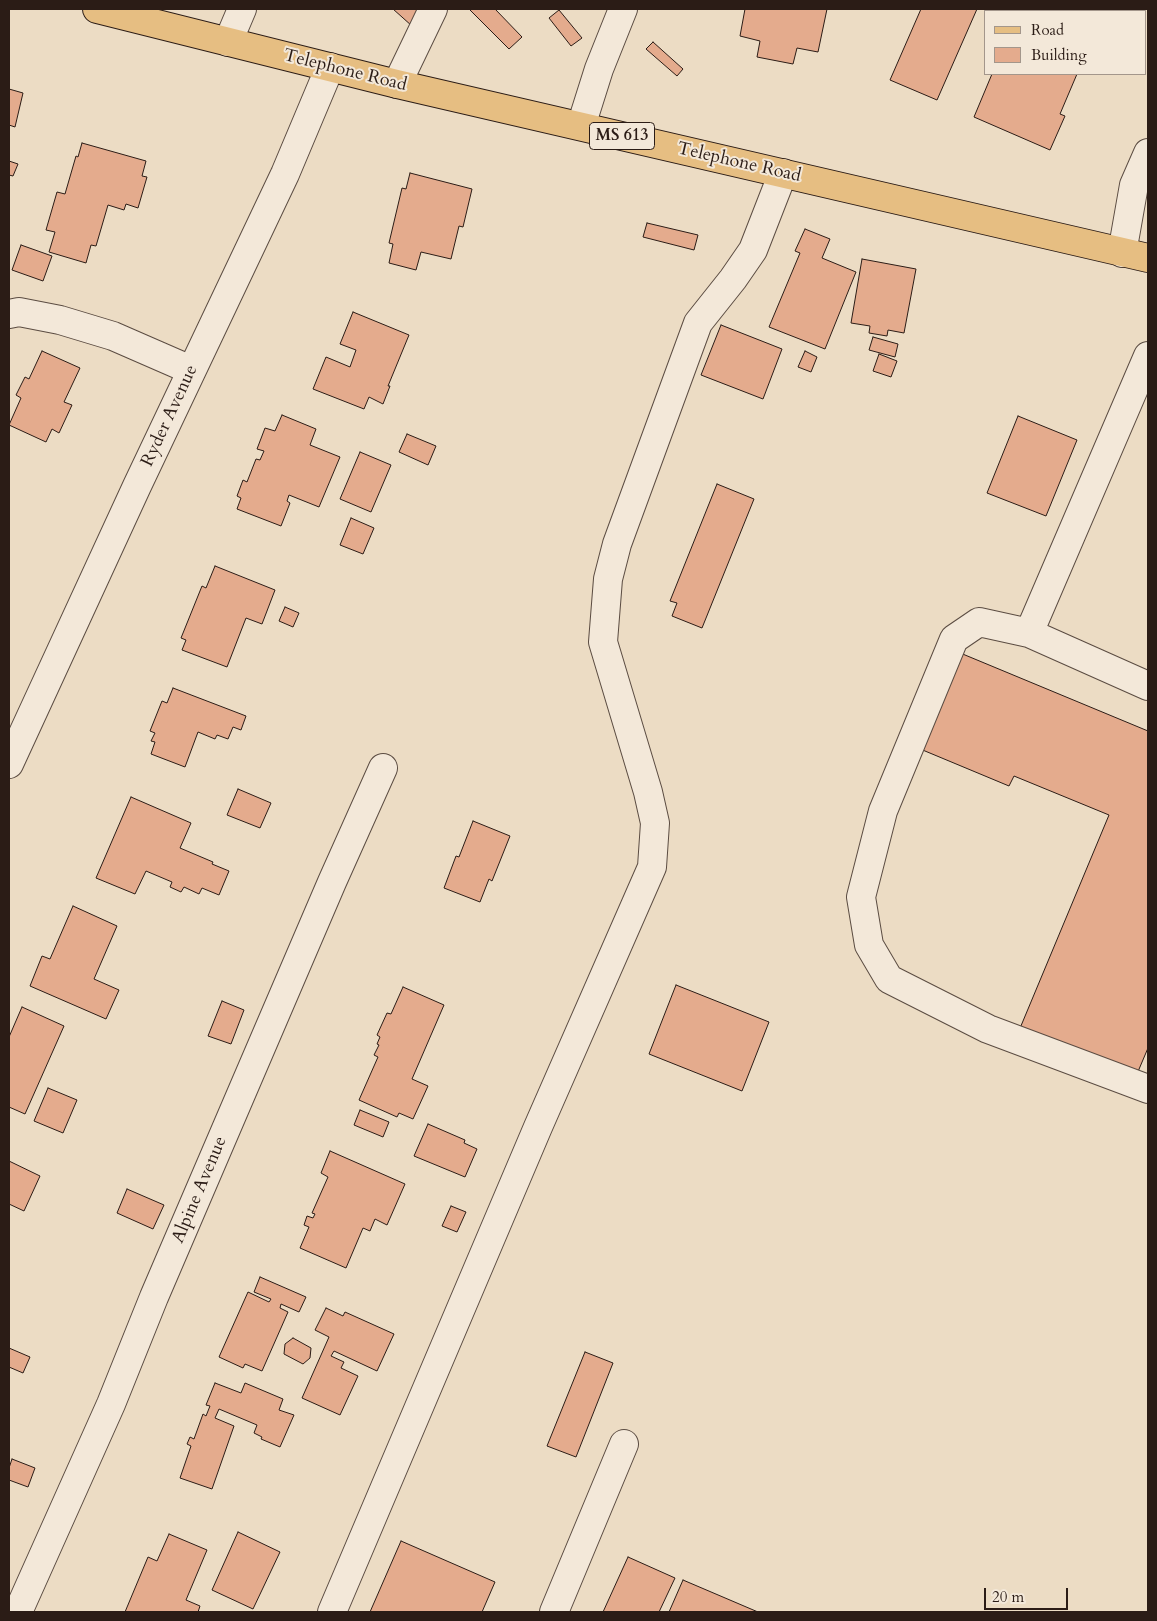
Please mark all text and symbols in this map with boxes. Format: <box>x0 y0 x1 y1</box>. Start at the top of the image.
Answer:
legend <box>984 10 1147 75</box>
text: Road <box>1031 20 1064 40</box>
street label: Telephone Road <box>281 45 409 97</box>
text: Building <box>1031 45 1087 65</box>
road number: MS 613 <box>590 122 654 150</box>
street label: Telephone Road <box>675 138 803 188</box>
street label: Ryder Avenue <box>137 362 203 470</box>
street label: Alpine Avenue <box>168 1133 232 1247</box>
scale bar <box>987 1578 1071 1610</box>
text: 20 m <box>992 1587 1024 1607</box>

